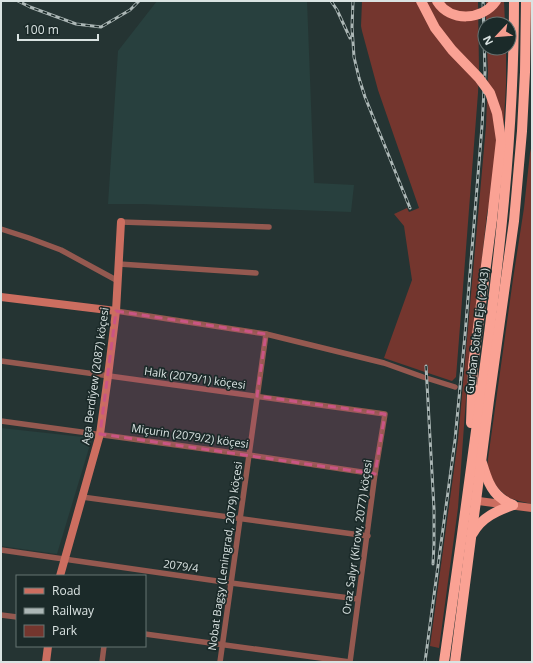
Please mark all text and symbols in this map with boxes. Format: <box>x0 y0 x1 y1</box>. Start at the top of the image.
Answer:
scale bar <box>18 16 98 42</box>
north arrow <box>477 16 517 56</box>
text: 100 m <box>24 21 59 38</box>
text: N <box>479 33 496 48</box>
street label: Gurban Soltan Eje (2043) <box>461 267 492 395</box>
street label: Aga Berdiýew (2087) köçesi <box>77 306 112 446</box>
street label: Halk (2079/1) köçesi <box>143 363 247 392</box>
street label: Miçurin (2079/2) köçesi <box>130 420 250 451</box>
street label: Oraz Salyr (Kirow, 2077) köçesi <box>338 459 375 615</box>
street label: Nobat Bagşy (Leningrad, 2079) köçesi <box>204 460 245 651</box>
street label: 2079/4 <box>162 556 200 575</box>
legend <box>16 575 146 647</box>
text: Road <box>52 582 81 599</box>
text: Railway <box>52 602 95 619</box>
text: Park <box>52 622 78 639</box>

